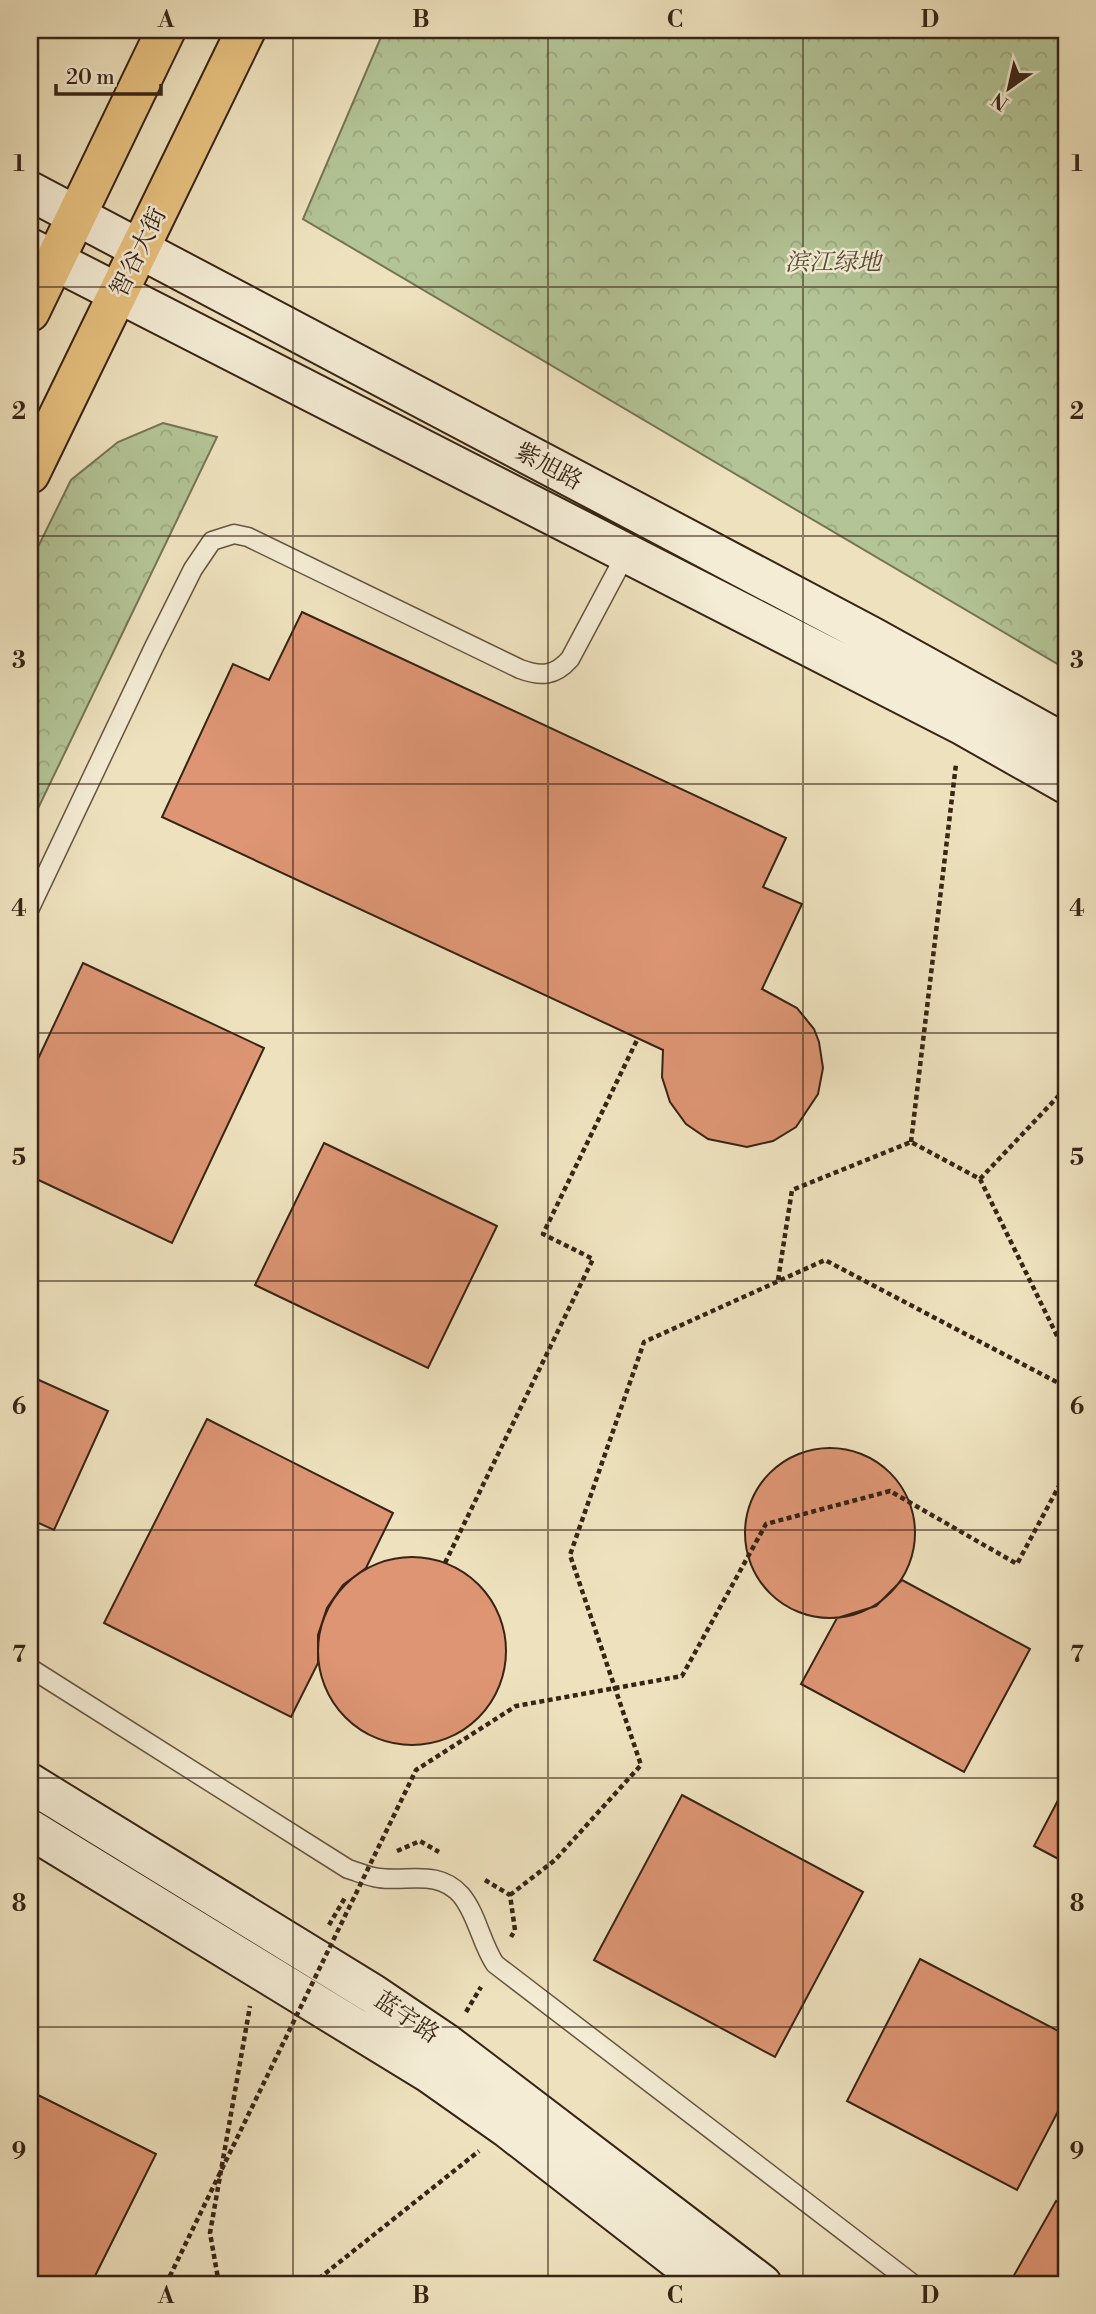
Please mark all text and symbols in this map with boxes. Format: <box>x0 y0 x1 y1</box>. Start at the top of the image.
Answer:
text: A <box>157 6 175 34</box>
text: B <box>412 6 430 34</box>
text: C <box>667 6 683 34</box>
text: D <box>921 6 939 34</box>
scale bar <box>56 52 161 96</box>
north arrow <box>974 52 1044 122</box>
text: 20 m <box>66 65 115 91</box>
text: N <box>987 87 1013 115</box>
text: 1 <box>13 150 25 178</box>
text: 1 <box>1071 150 1083 178</box>
street label: 智谷大街 <box>104 203 173 302</box>
park label: 滨江绿地 <box>785 248 884 278</box>
text: 2 <box>12 398 26 426</box>
text: 2 <box>1070 398 1084 426</box>
street label: 紫旭路 <box>510 437 587 497</box>
text: 3 <box>12 647 26 675</box>
text: 3 <box>1070 647 1084 675</box>
text: 4 <box>11 895 27 923</box>
text: 4 <box>1069 895 1085 923</box>
text: 5 <box>12 1144 26 1172</box>
text: 5 <box>1070 1144 1084 1172</box>
text: 6 <box>12 1393 26 1421</box>
text: 6 <box>1070 1393 1084 1421</box>
text: 7 <box>12 1641 26 1669</box>
text: 7 <box>1070 1641 1084 1669</box>
text: 8 <box>12 1890 26 1918</box>
text: 8 <box>1070 1890 1084 1918</box>
street label: 蓝宇路 <box>368 1985 445 2050</box>
text: 9 <box>12 2138 26 2166</box>
text: 9 <box>1070 2138 1084 2166</box>
text: A <box>157 2282 175 2310</box>
text: B <box>412 2282 430 2310</box>
text: C <box>667 2282 683 2310</box>
text: D <box>921 2282 939 2310</box>

